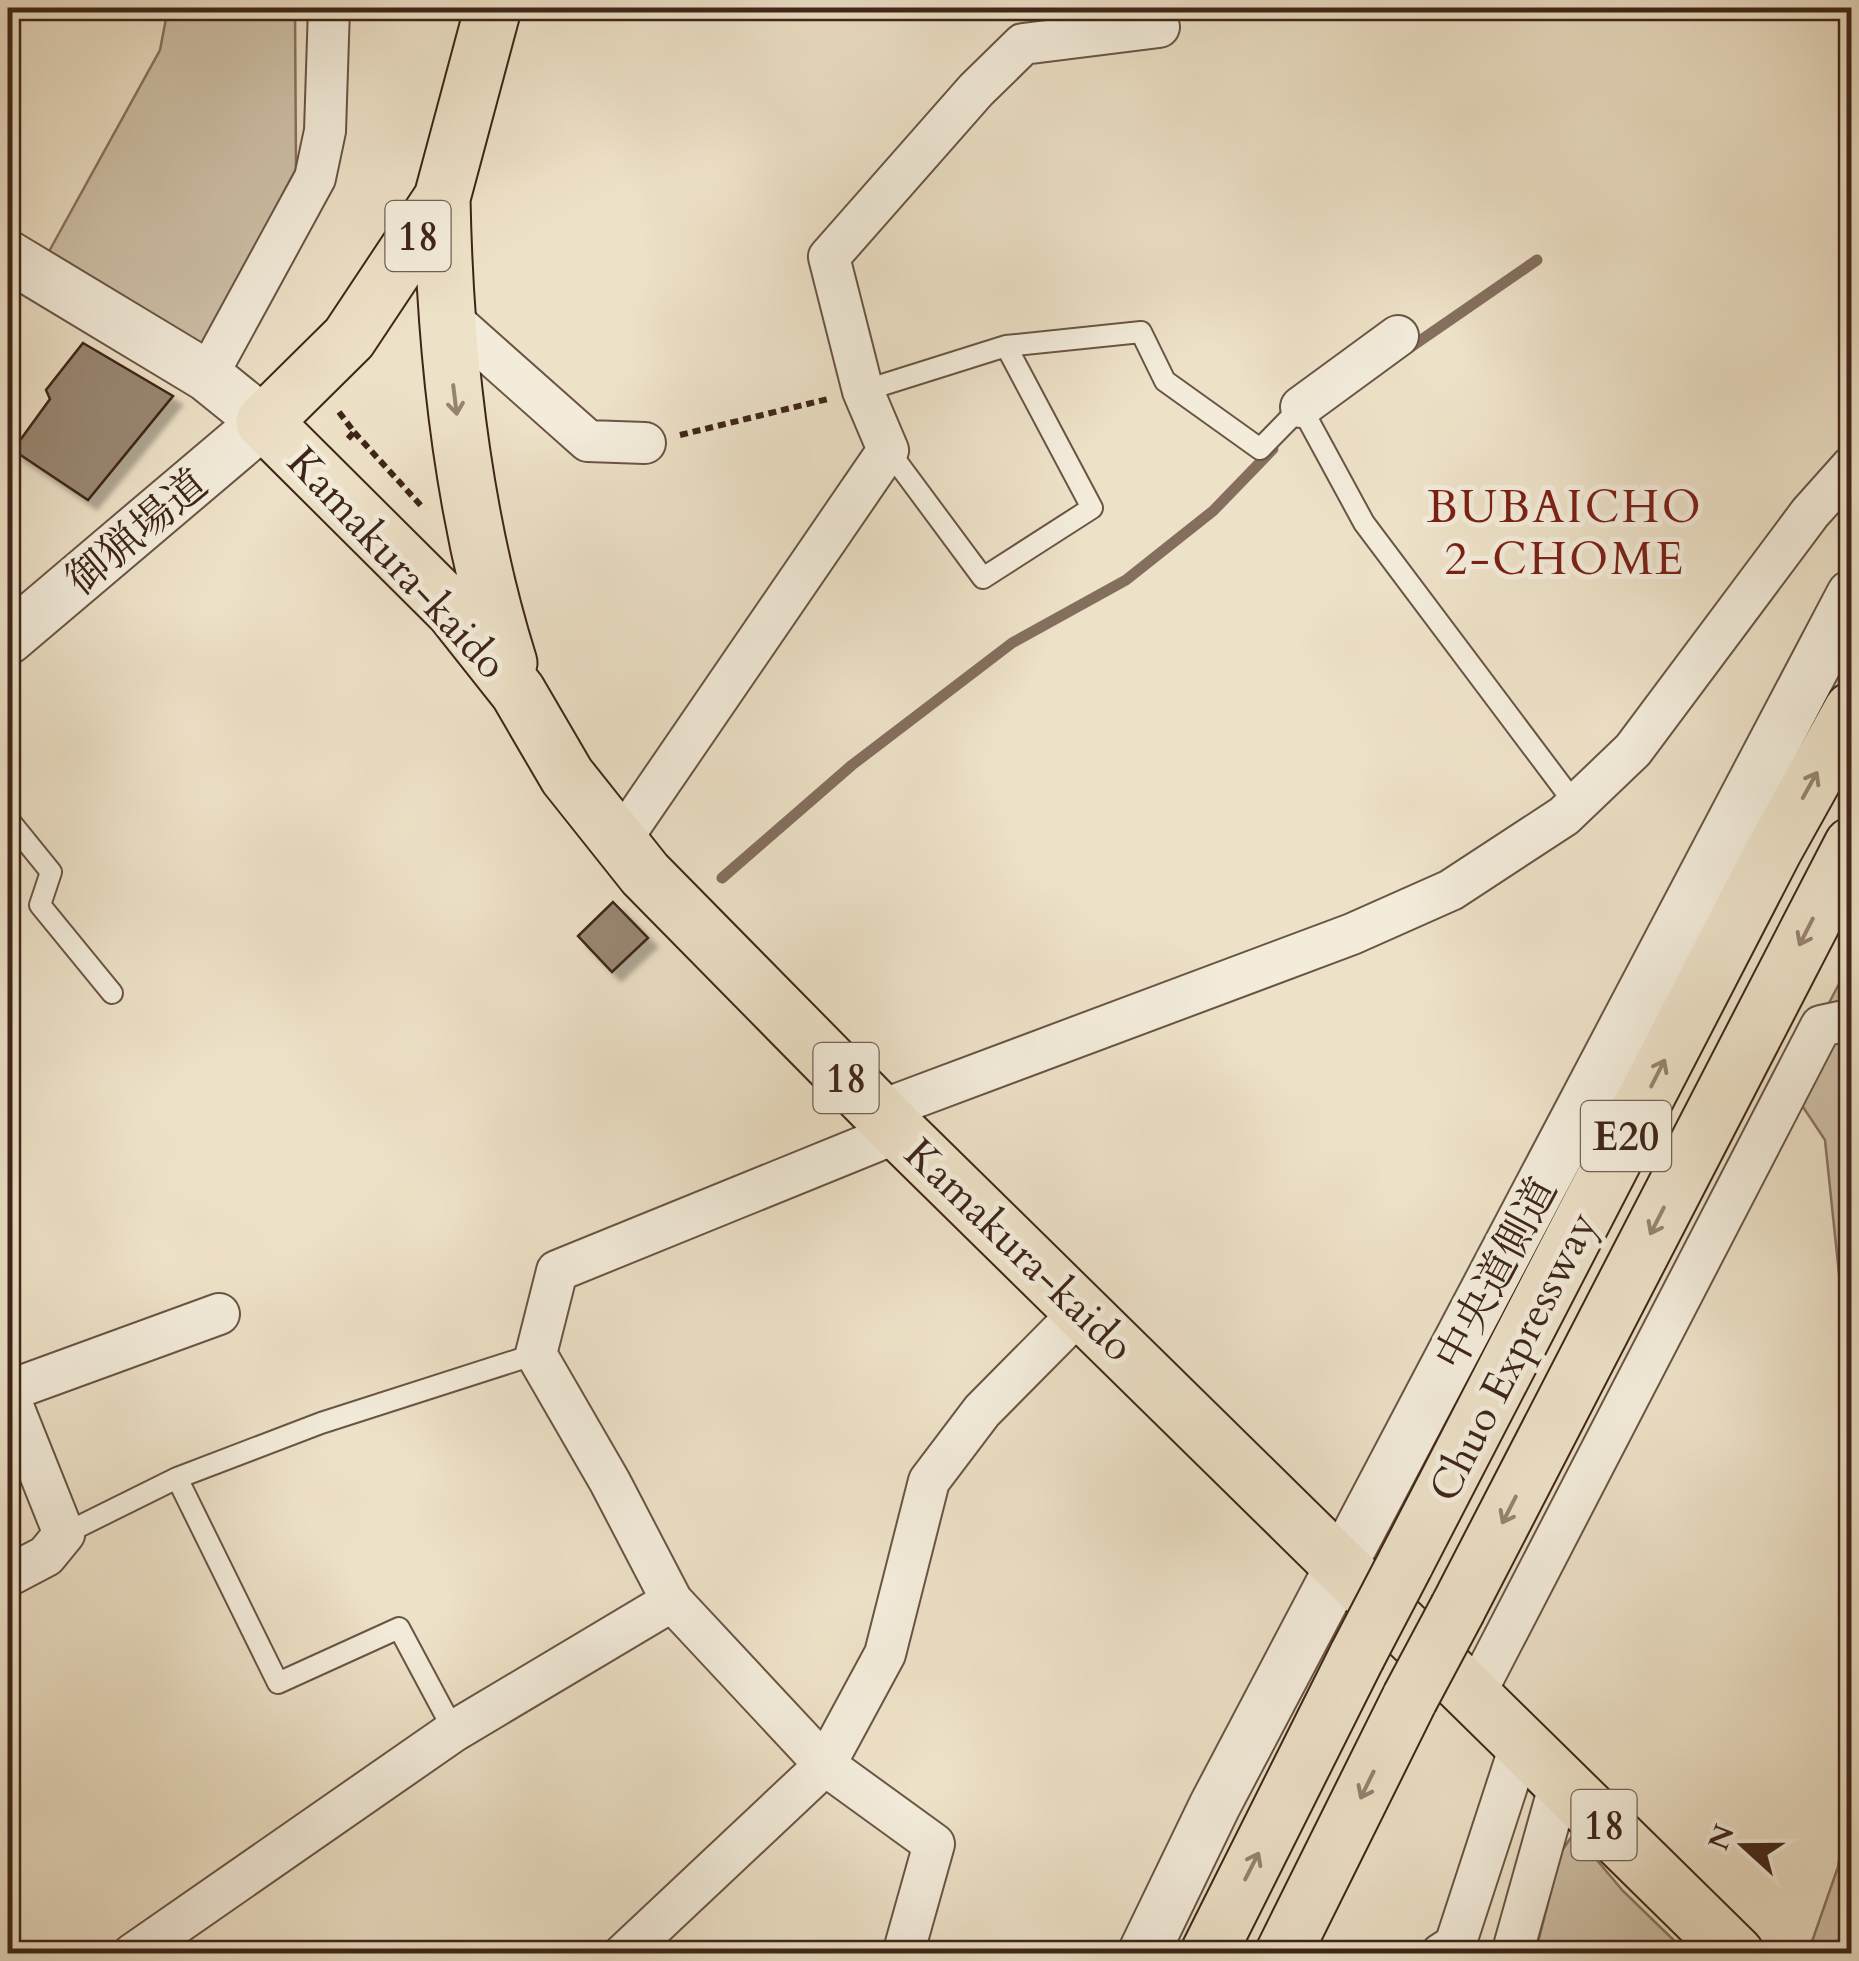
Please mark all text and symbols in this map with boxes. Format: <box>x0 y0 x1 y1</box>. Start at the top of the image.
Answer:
road number: 18 <box>386 201 450 271</box>
one-way arrow <box>447 383 465 415</box>
street label: Kamakura-kaido <box>274 435 519 692</box>
street label: 御猟場道 <box>54 456 220 608</box>
district label: BUBAICHO 2-CHOME <box>1427 477 1703 590</box>
one-way arrow <box>1800 771 1820 800</box>
one-way arrow <box>1796 916 1815 946</box>
road number: 18 <box>814 1043 878 1113</box>
one-way arrow <box>1649 1058 1669 1088</box>
road number: E20 <box>1581 1101 1671 1171</box>
street label: Kamakura-kaido <box>892 1126 1146 1374</box>
street label: 中央道側道 <box>1422 1168 1571 1380</box>
street label: Chuo Expressway <box>1416 1202 1611 1511</box>
one-way arrow <box>1647 1205 1666 1235</box>
one-way arrow <box>1499 1494 1518 1524</box>
one-way arrow <box>1356 1769 1375 1799</box>
road number: 18 <box>1572 1790 1636 1860</box>
north arrow <box>1694 1796 1794 1896</box>
text: N <box>1700 1819 1744 1856</box>
one-way arrow <box>1243 1852 1262 1882</box>

